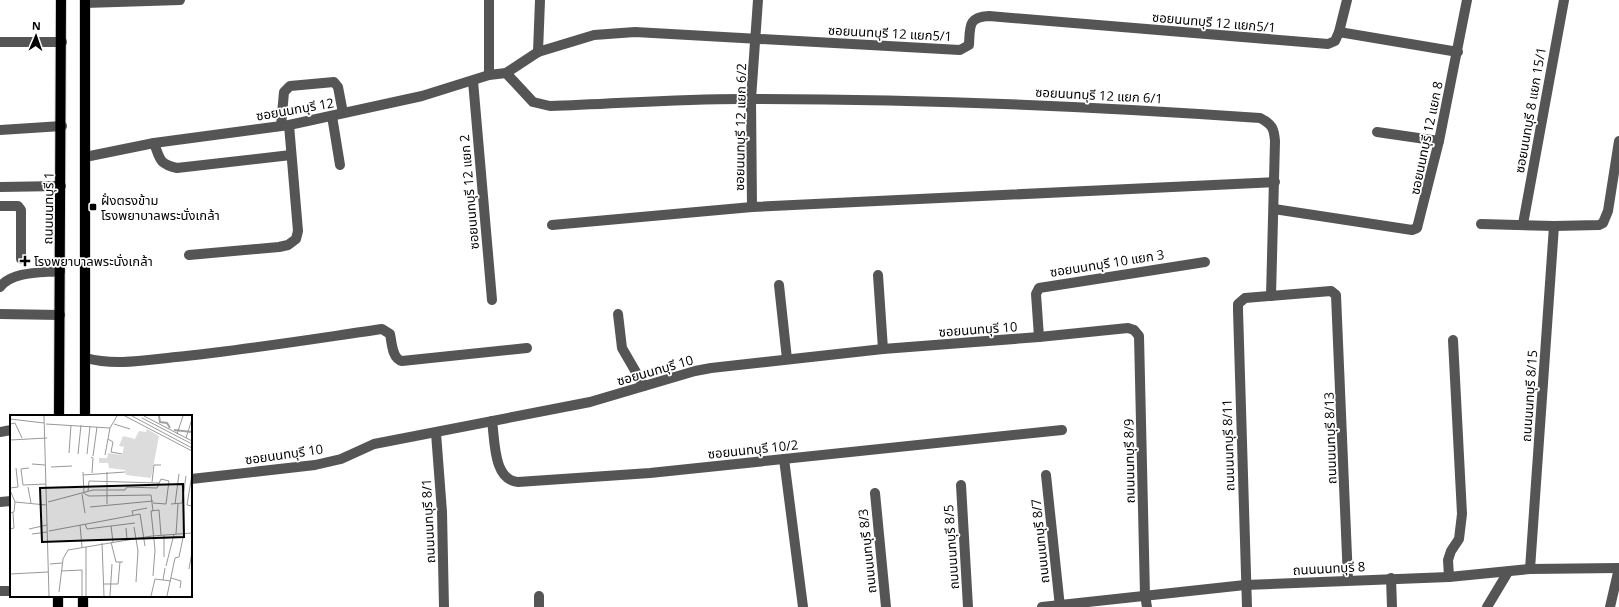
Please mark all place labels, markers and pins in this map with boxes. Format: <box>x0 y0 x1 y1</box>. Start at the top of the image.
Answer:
place label: ฝั่งตรงข้าม โรงพยาบาลพระนั่งเกล้า <box>101 191 220 224</box>
marker: ฝั่งตรงข้าม โรงพยาบาลพระนั่งเกล้า <box>88 202 98 212</box>
place label: โรงพยาบาลพระนั่งเกล้า <box>34 252 153 270</box>
marker: โรงพยาบาลพระนั่งเกล้า <box>19 255 31 267</box>

